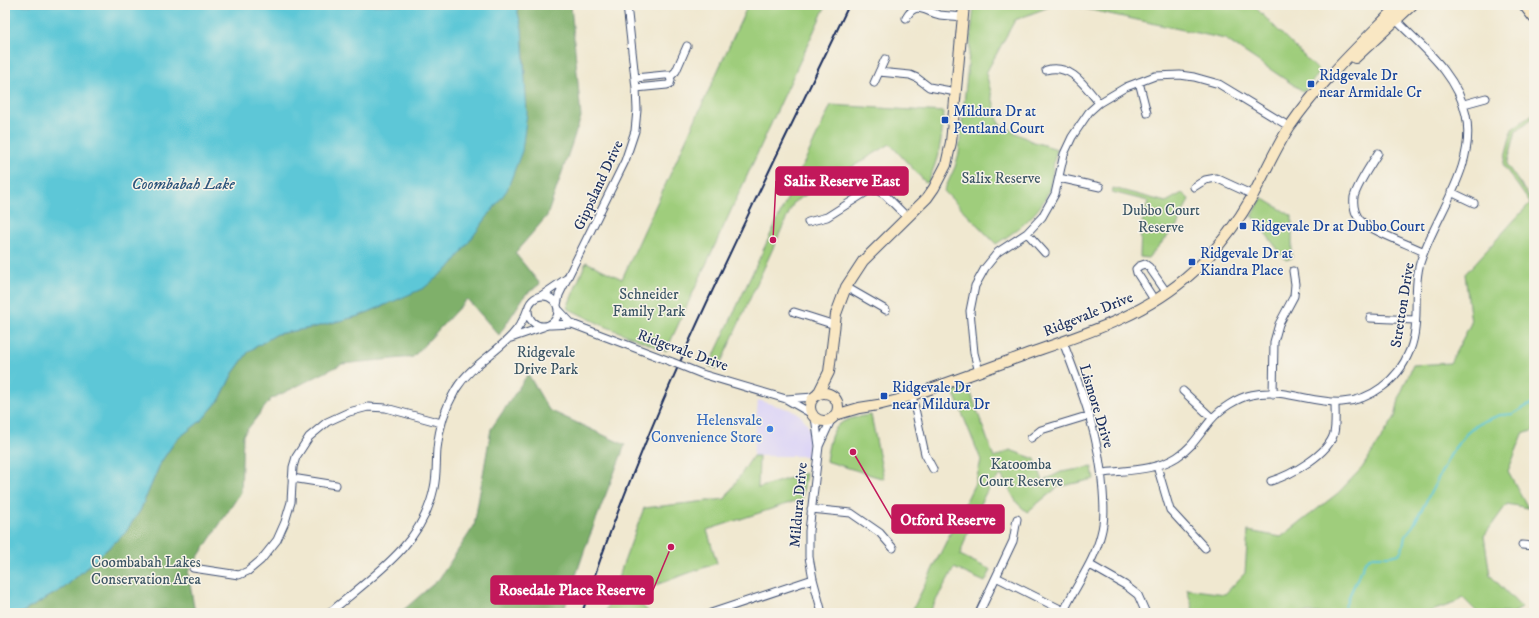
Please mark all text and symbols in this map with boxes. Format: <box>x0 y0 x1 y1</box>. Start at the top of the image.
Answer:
place label: Ridgevale Dr near Armidale Cr <box>1319 66 1422 102</box>
marker: Ridgevale Dr near Armidale Cr <box>1306 79 1316 89</box>
place label: Mildura Dr at Pentland Court <box>953 102 1045 138</box>
marker: Mildura Dr at Pentland Court <box>940 115 950 125</box>
street label: Gippsland Drive <box>569 137 628 233</box>
callout: Salix Reserve East <box>776 167 908 195</box>
park label: Salix Reserve <box>961 169 1041 188</box>
text: Salix Reserve East <box>784 171 901 191</box>
water label: Coombabah Lake <box>131 174 235 194</box>
park label: Dubbo Court Reserve <box>1122 201 1200 237</box>
place label: Ridgevale Dr at Dubbo Court <box>1251 217 1425 236</box>
marker: Ridgevale Dr at Dubbo Court <box>1238 221 1248 231</box>
place label: Ridgevale Dr at Kiandra Place <box>1200 244 1293 280</box>
marker: Ridgevale Dr at Kiandra Place <box>1187 257 1197 267</box>
street label: Stretton Drive <box>1386 261 1419 349</box>
park label: Schneider Family Park <box>613 285 686 321</box>
street label: Ridgevale Drive <box>1041 288 1136 341</box>
street label: Ridgevale Drive <box>635 325 731 376</box>
park label: Ridgevale Drive Park <box>514 343 579 379</box>
street label: Lismore Drive <box>1075 362 1118 450</box>
place label: Ridgevale Dr near Mildura Dr <box>892 378 990 414</box>
marker: Ridgevale Dr near Mildura Dr <box>879 391 889 401</box>
place label: Helensvale Convenience Store <box>651 411 762 447</box>
marker: Helensvale Convenience Store <box>765 424 775 434</box>
park label: Katoomba Court Reserve <box>979 455 1063 491</box>
street label: Mildura Drive <box>785 462 812 548</box>
callout: Otford Reserve <box>892 505 1004 533</box>
text: Otford Reserve <box>900 510 996 530</box>
park label: Coombabah Lakes Conservation Area <box>91 553 202 589</box>
callout: Rosedale Place Reserve <box>491 576 653 604</box>
text: Rosedale Place Reserve <box>499 580 646 600</box>

